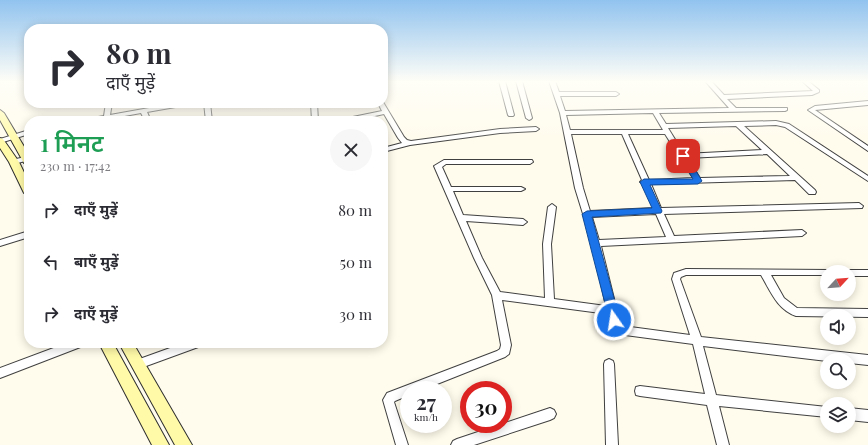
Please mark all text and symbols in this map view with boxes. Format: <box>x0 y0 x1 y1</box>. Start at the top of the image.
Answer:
text: 80 m <box>106 34 172 71</box>
icon: right <box>40 40 92 92</box>
text: दाएँ मुड़ें <box>106 70 155 94</box>
text: 1 मिनट <box>40 126 104 158</box>
button: close <box>330 129 372 171</box>
pin <box>666 139 700 173</box>
icon: arrive <box>672 145 694 167</box>
text: 230 m · 17:42 <box>40 157 111 174</box>
icon: right <box>40 199 62 221</box>
text: दाएँ मुड़ें <box>74 199 118 219</box>
text: 80 m <box>338 200 372 220</box>
icon: left <box>40 251 62 273</box>
text: बाएँ मुड़ें <box>74 251 119 271</box>
text: 50 m <box>340 252 372 272</box>
north arrow <box>820 265 856 301</box>
map controls <box>820 265 856 433</box>
position arrow <box>593 299 635 341</box>
icon: right <box>40 303 62 325</box>
text: दाएँ मुड़ें <box>74 303 118 323</box>
text: 30 m <box>339 304 372 324</box>
button: sound <box>820 309 856 345</box>
button: search <box>820 353 856 389</box>
speed limit sign: 30 <box>460 381 512 433</box>
text: 27 <box>416 388 436 415</box>
button: layers <box>820 397 856 433</box>
text: km/h <box>414 410 438 424</box>

